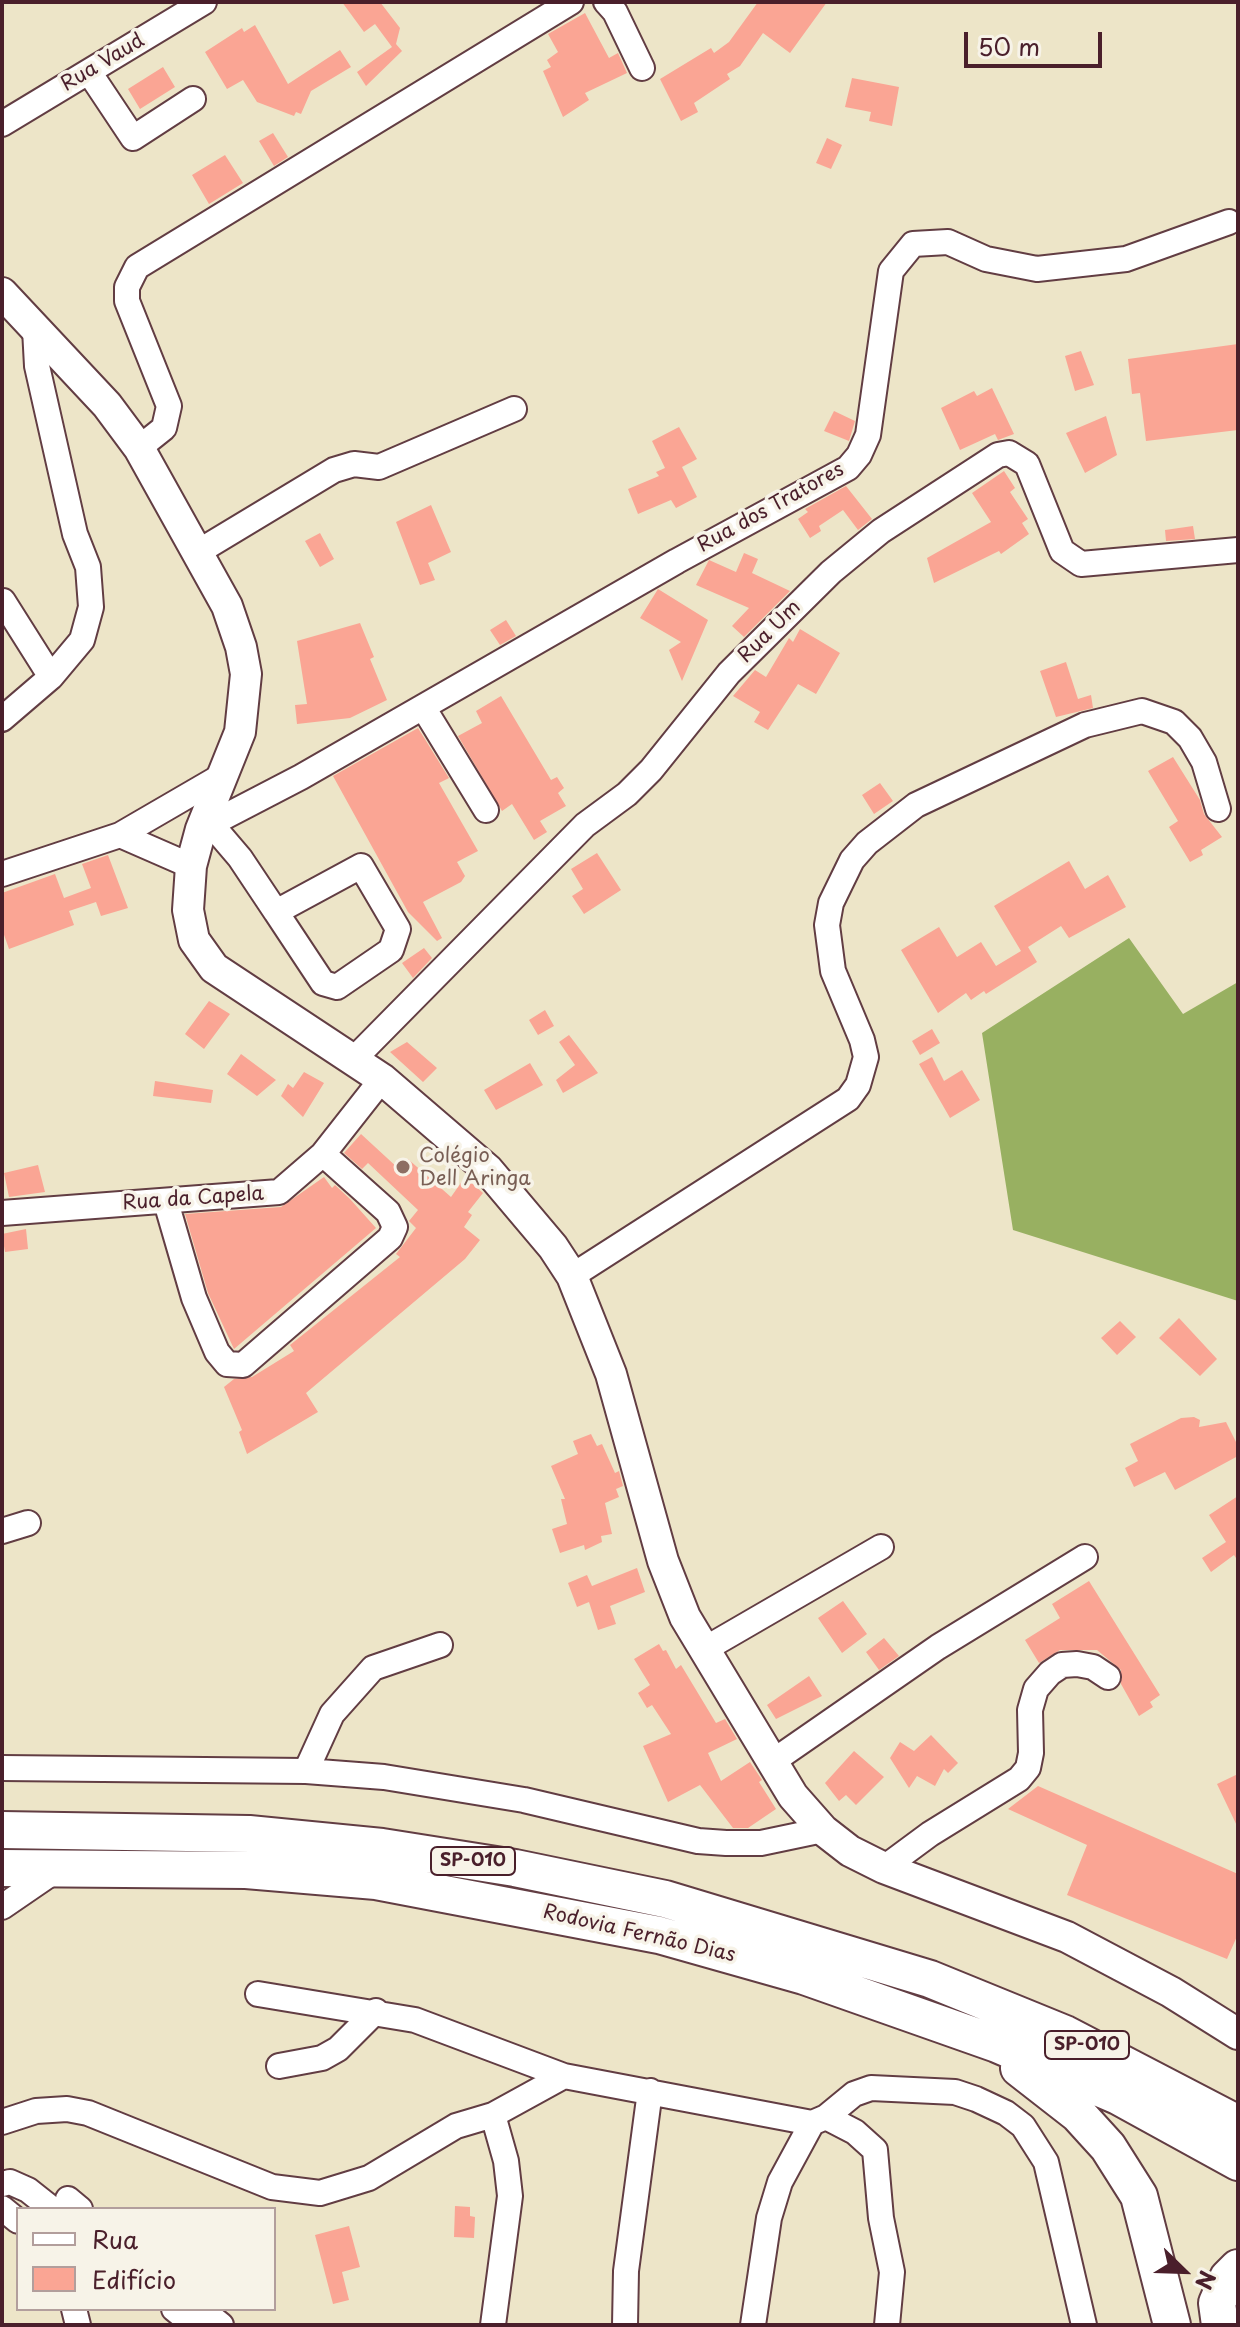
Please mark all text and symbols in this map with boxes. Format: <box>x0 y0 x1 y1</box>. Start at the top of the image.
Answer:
scale bar <box>968 16 1106 66</box>
text: 50 m <box>978 28 1040 64</box>
street label: Rua Vaud <box>57 29 149 97</box>
street label: Rua dos Tratores <box>694 458 848 558</box>
street label: Rua Um <box>734 596 806 668</box>
place label: Colégio Dell Aringa <box>419 1144 531 1191</box>
marker: Colégio Dell Aringa <box>394 1158 412 1176</box>
street label: Rua da Capela <box>122 1182 264 1216</box>
road number: SP-010 <box>431 1847 515 1875</box>
street label: Rodovia Fernão Dias <box>541 1900 737 1968</box>
road number: SP-010 <box>1045 2031 1129 2059</box>
legend <box>16 2207 276 2311</box>
text: Rua <box>92 2221 138 2257</box>
north arrow <box>1144 2231 1224 2311</box>
text: Edifício <box>92 2261 176 2297</box>
text: N <box>1188 2266 1225 2295</box>

